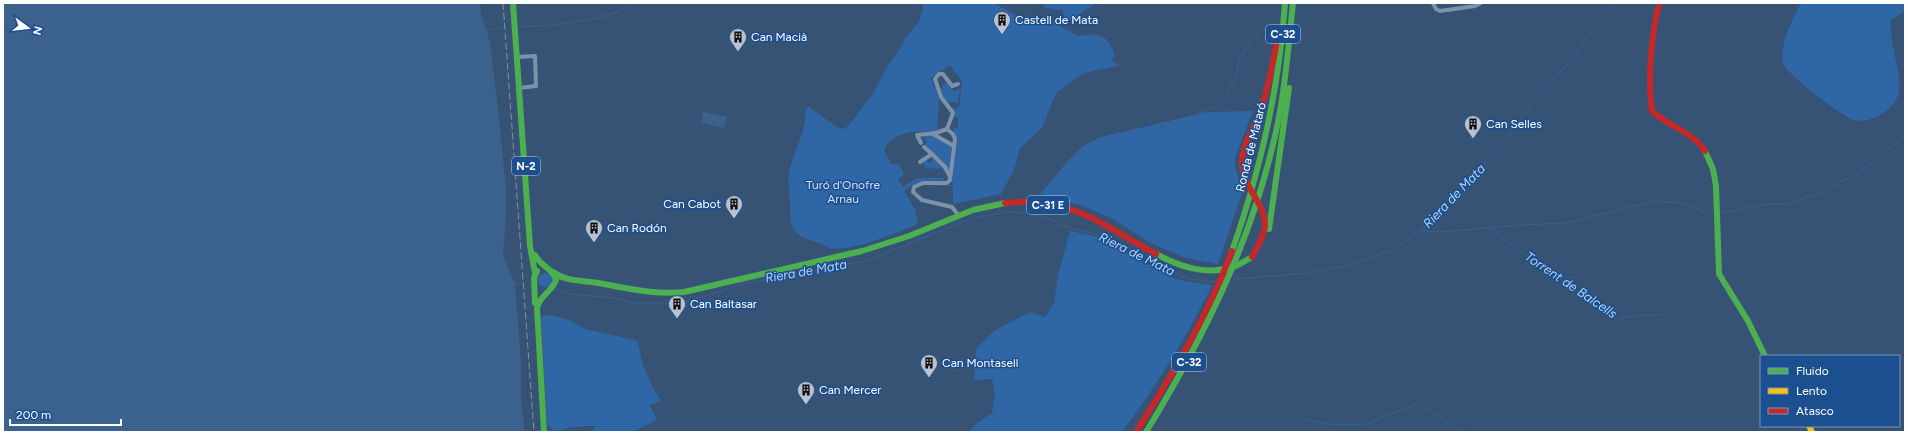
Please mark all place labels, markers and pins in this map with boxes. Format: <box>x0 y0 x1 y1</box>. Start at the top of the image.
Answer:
building icon: Castell de Mata <box>992 10 1012 35</box>
place label: Castell de Mata <box>1015 13 1098 27</box>
building icon: Can Macià <box>728 27 748 52</box>
place label: Can Macià <box>751 30 807 44</box>
building icon: Can Selles <box>1463 114 1483 139</box>
place label: Can Selles <box>1486 117 1542 131</box>
building icon: Can Cabot <box>724 194 744 219</box>
place label: Can Cabot <box>663 197 721 211</box>
building icon: Can Rodón <box>584 218 604 243</box>
place label: Can Rodón <box>607 221 667 235</box>
building icon: Can Baltasar <box>667 294 687 319</box>
place label: Can Baltasar <box>690 297 757 311</box>
building icon: Can Montasell <box>919 353 939 378</box>
place label: Can Montasell <box>942 356 1018 370</box>
building icon: Can Mercer <box>796 380 816 405</box>
place label: Can Mercer <box>819 383 881 397</box>

